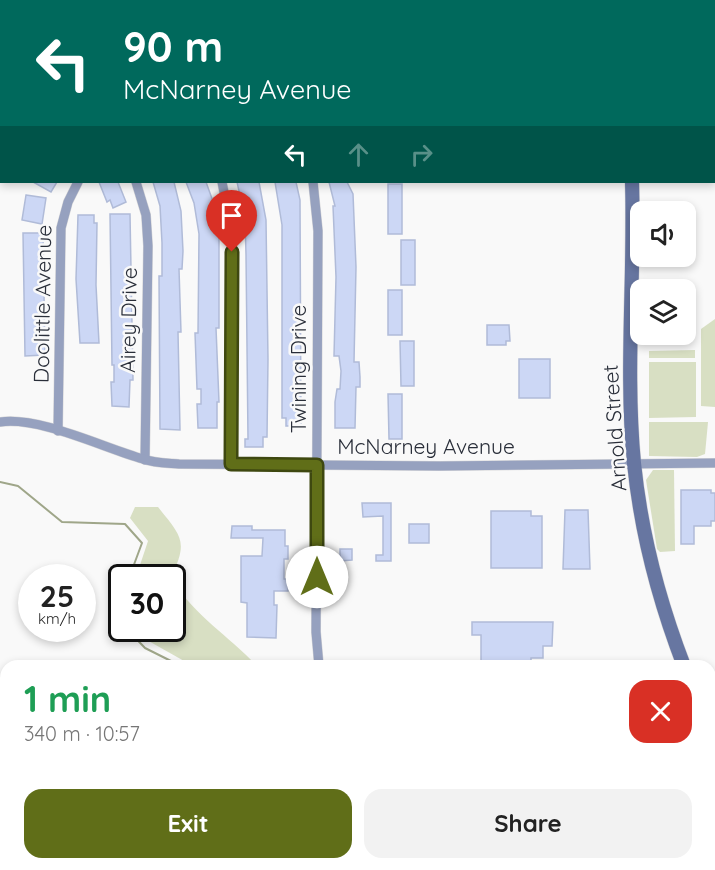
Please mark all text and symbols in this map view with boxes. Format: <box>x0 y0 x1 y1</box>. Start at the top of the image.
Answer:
text: 90 m <box>123 20 223 73</box>
icon: left <box>24 24 102 102</box>
text: McNarney Avenue <box>123 72 352 106</box>
icon: left <box>279 138 312 171</box>
icon: ahead <box>342 138 375 171</box>
icon: right <box>405 138 438 171</box>
pin <box>206 190 257 252</box>
icon: arrive <box>215 199 248 232</box>
map controls <box>630 201 696 345</box>
button: sound <box>630 201 696 267</box>
street label: Doolittle Avenue <box>28 225 56 383</box>
street label: Airey Drive <box>114 267 142 373</box>
button: layers <box>630 279 696 345</box>
street label: Twining Drive <box>285 305 311 433</box>
street label: Arnold Street <box>597 364 631 492</box>
street label: McNarney Avenue <box>337 433 515 459</box>
position arrow <box>285 545 349 609</box>
speed limit sign: 30 <box>108 564 186 642</box>
text: 25 <box>40 577 74 615</box>
text: km/h <box>38 609 76 628</box>
text: 1 min <box>24 676 111 721</box>
button: close <box>629 680 692 743</box>
text: 340 m · 10:57 <box>24 721 140 746</box>
button: Exit <box>24 789 352 858</box>
button: Share <box>364 789 692 858</box>

